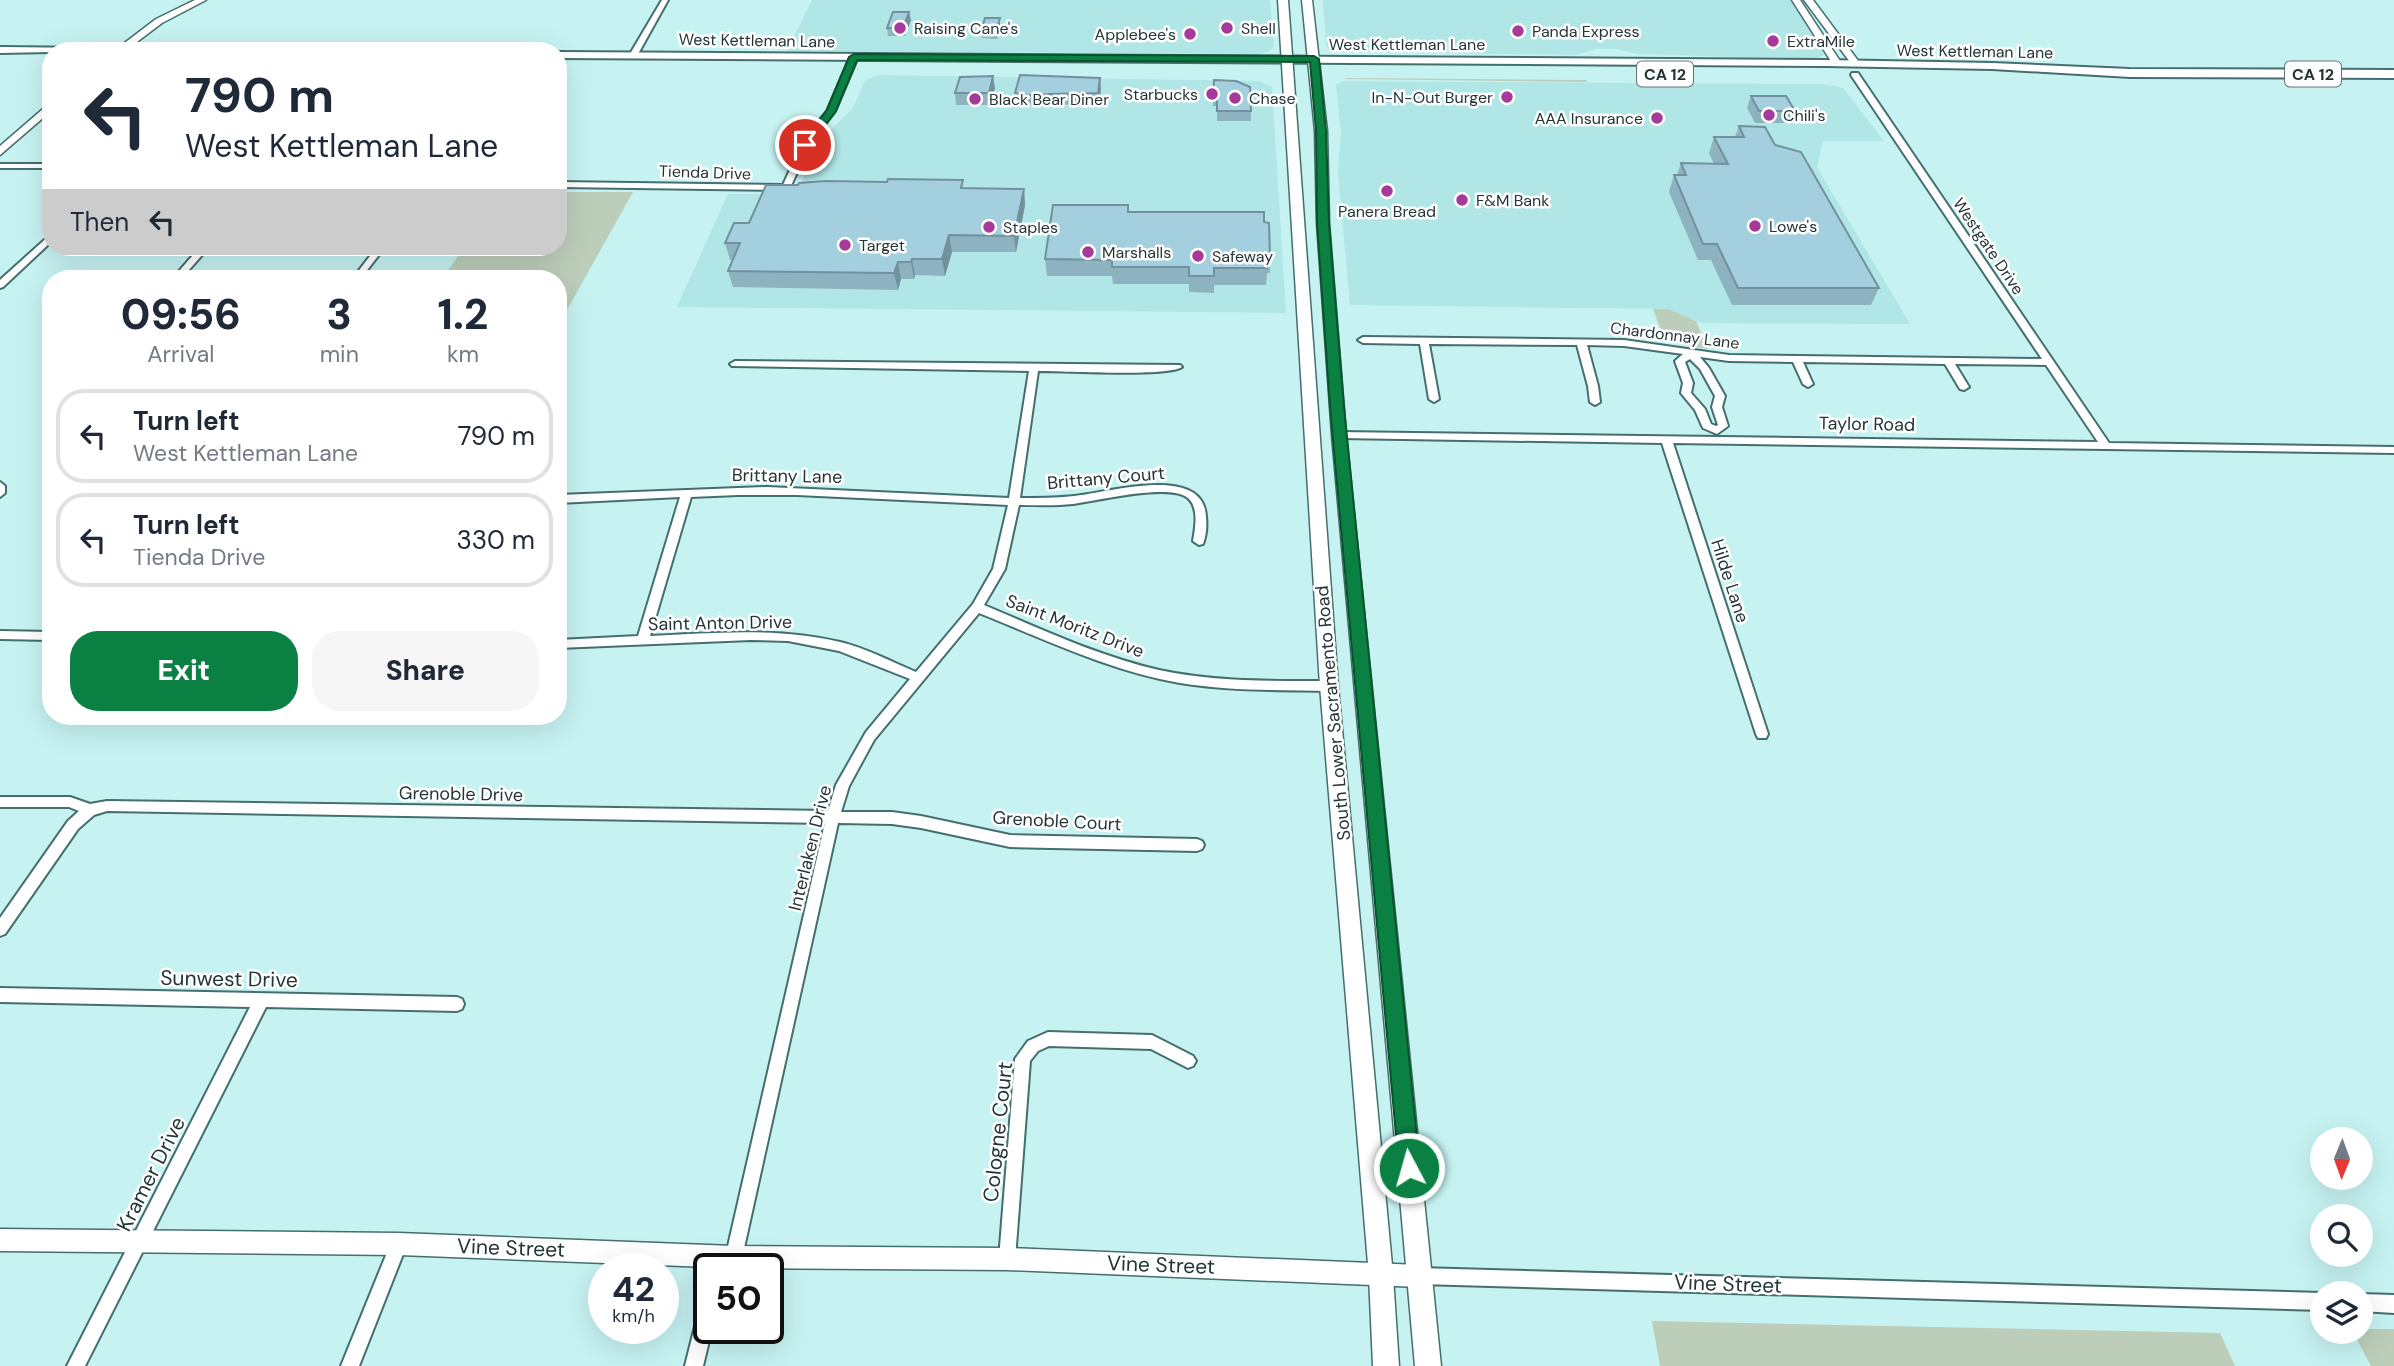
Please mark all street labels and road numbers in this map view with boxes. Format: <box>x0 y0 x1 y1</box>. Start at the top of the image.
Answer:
street label: West Kettleman Lane <box>679 29 835 52</box>
street label: West Kettleman Lane <box>1329 34 1485 55</box>
street label: West Kettleman Lane <box>1897 40 2053 63</box>
road number: CA 12 <box>1637 61 1693 86</box>
road number: CA 12 <box>2285 61 2341 86</box>
street label: Tienda Drive <box>659 160 751 185</box>
street label: Westgate Drive <box>1948 194 2029 299</box>
street label: Chardonnay Lane <box>1609 317 1741 354</box>
street label: Taylor Road <box>1819 411 1915 437</box>
street label: Brittany Court <box>1046 461 1166 495</box>
street label: Brittany Lane <box>732 463 842 489</box>
street label: Hilde Lane <box>1705 536 1755 626</box>
street label: South Lower Sacramento Road <box>1310 585 1356 841</box>
street label: Saint Moritz Drive <box>1002 589 1148 663</box>
street label: Saint Anton Drive <box>648 610 792 636</box>
street label: Grenoble Drive <box>399 781 523 807</box>
street label: Interlaken Drive <box>783 783 837 913</box>
street label: Grenoble Court <box>992 806 1122 836</box>
street label: Sunwest Drive <box>160 964 298 994</box>
street label: Cologne Court <box>977 1060 1019 1204</box>
street label: Kramer Drive <box>110 1112 192 1236</box>
street label: Vine Street <box>456 1232 566 1264</box>
street label: Vine Street <box>1106 1249 1216 1281</box>
street label: Vine Street <box>1673 1268 1783 1300</box>

